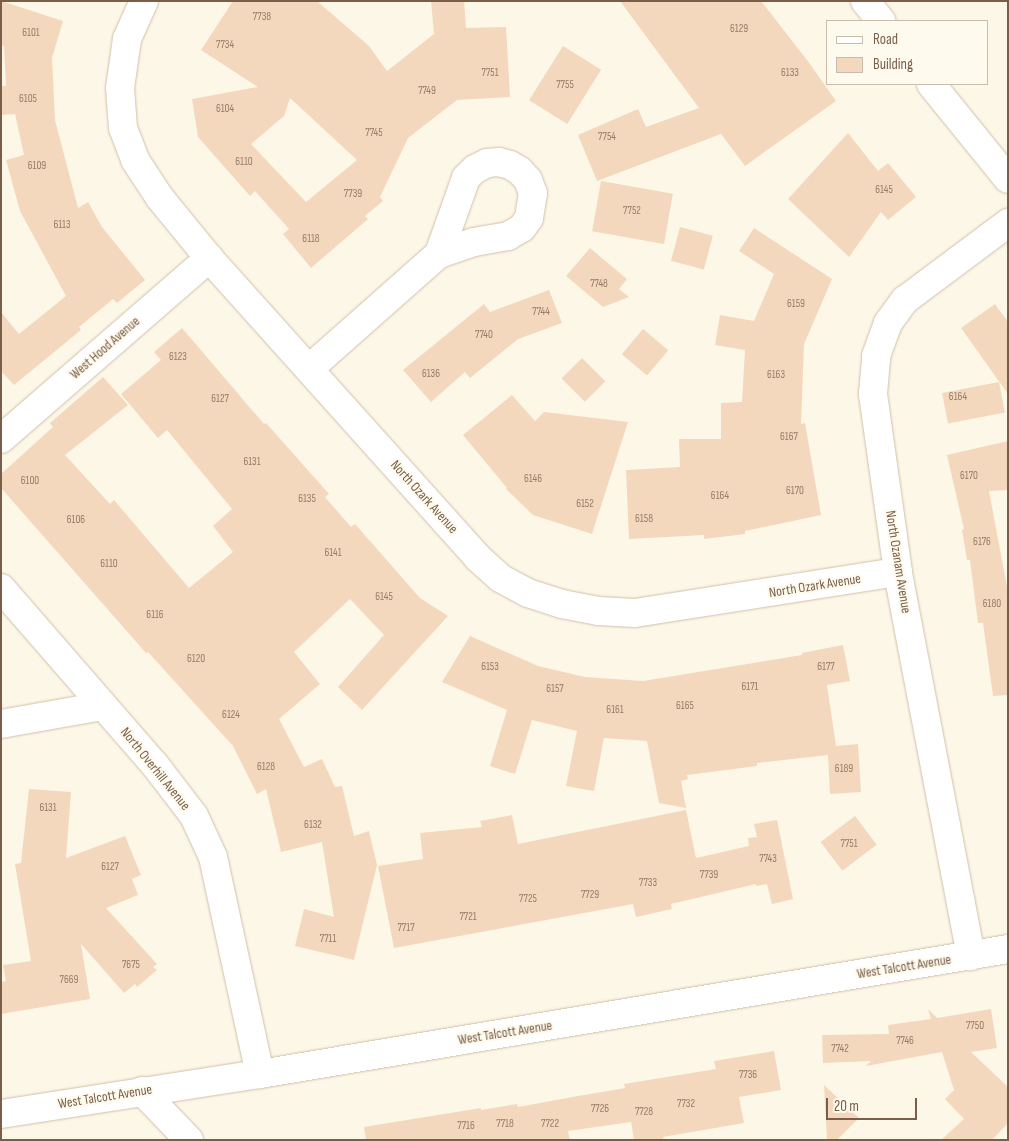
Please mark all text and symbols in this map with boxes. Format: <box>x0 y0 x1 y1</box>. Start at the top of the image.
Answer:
house number: 7738 <box>253 10 271 24</box>
legend <box>826 20 989 85</box>
house number: 6129 <box>730 22 748 36</box>
house number: 6101 <box>22 26 40 40</box>
text: Road <box>873 30 898 49</box>
house number: 7734 <box>216 38 234 52</box>
text: Building <box>873 55 913 74</box>
house number: 7751 <box>481 66 499 80</box>
house number: 6133 <box>781 66 799 80</box>
house number: 7755 <box>556 78 574 92</box>
house number: 7749 <box>418 84 436 98</box>
house number: 6105 <box>19 92 37 106</box>
house number: 6104 <box>216 102 234 116</box>
house number: 7745 <box>365 126 383 140</box>
house number: 7754 <box>598 130 616 144</box>
house number: 6110 <box>235 155 253 169</box>
house number: 6109 <box>28 159 46 173</box>
house number: 6145 <box>875 183 893 197</box>
house number: 7739 <box>344 187 362 201</box>
house number: 7752 <box>623 204 641 218</box>
house number: 6113 <box>53 218 71 232</box>
house number: 6118 <box>302 232 320 246</box>
house number: 7748 <box>590 277 608 291</box>
house number: 6159 <box>787 297 805 311</box>
house number: 7744 <box>532 305 550 319</box>
street label: West Hood Avenue <box>67 313 143 383</box>
house number: 7740 <box>475 328 493 342</box>
house number: 6123 <box>169 350 187 364</box>
house number: 6136 <box>422 367 440 381</box>
house number: 6163 <box>767 368 785 382</box>
house number: 6164 <box>949 390 967 404</box>
house number: 6127 <box>211 392 229 406</box>
house number: 6167 <box>780 430 798 444</box>
house number: 6131 <box>243 455 261 469</box>
street label: North Ozark Avenue <box>387 457 461 537</box>
house number: 6170 <box>960 469 978 483</box>
house number: 6146 <box>524 472 542 486</box>
house number: 6100 <box>21 474 39 488</box>
house number: 6170 <box>786 484 804 498</box>
house number: 6164 <box>711 489 729 503</box>
house number: 6135 <box>298 492 316 506</box>
house number: 6152 <box>576 497 594 511</box>
street label: North Ozanam Avenue <box>882 509 914 615</box>
house number: 6158 <box>635 512 653 526</box>
house number: 6106 <box>67 513 85 527</box>
house number: 6176 <box>973 535 991 549</box>
house number: 6141 <box>324 546 342 560</box>
house number: 6110 <box>100 557 118 571</box>
street label: North Ozark Avenue <box>768 570 862 602</box>
house number: 6145 <box>375 590 393 604</box>
house number: 6180 <box>983 597 1001 611</box>
house number: 6116 <box>146 608 164 622</box>
house number: 6120 <box>187 652 205 666</box>
house number: 6153 <box>481 660 499 674</box>
house number: 6177 <box>817 660 835 674</box>
house number: 6171 <box>742 680 758 694</box>
house number: 6157 <box>546 682 564 696</box>
house number: 6165 <box>676 699 694 713</box>
house number: 6161 <box>606 703 624 717</box>
house number: 6124 <box>222 708 240 722</box>
street label: North Overhill Avenue <box>116 724 194 814</box>
house number: 6128 <box>257 760 275 774</box>
house number: 6189 <box>835 762 853 776</box>
house number: 6131 <box>39 801 57 815</box>
house number: 6132 <box>304 818 322 832</box>
house number: 7751 <box>840 837 858 851</box>
house number: 7743 <box>759 852 777 866</box>
house number: 6127 <box>101 860 119 874</box>
house number: 7739 <box>700 868 718 882</box>
house number: 7733 <box>639 876 657 890</box>
house number: 7729 <box>581 888 599 902</box>
house number: 7725 <box>519 892 537 906</box>
house number: 7721 <box>459 910 477 924</box>
house number: 7717 <box>397 921 415 935</box>
house number: 7711 <box>320 932 336 946</box>
street label: West Talcott Avenue <box>856 951 952 983</box>
house number: 7675 <box>122 958 140 972</box>
house number: 7669 <box>60 973 78 987</box>
street label: West Talcott Avenue <box>457 1017 553 1049</box>
house number: 7750 <box>966 1019 984 1033</box>
house number: 7746 <box>896 1034 914 1048</box>
house number: 7742 <box>831 1042 849 1056</box>
house number: 7736 <box>739 1068 757 1082</box>
street label: West Talcott Avenue <box>57 1081 153 1113</box>
scale bar <box>829 1088 920 1120</box>
house number: 7732 <box>677 1097 695 1111</box>
text: 20 m <box>834 1097 859 1116</box>
house number: 7726 <box>591 1102 609 1116</box>
house number: 7728 <box>635 1105 653 1119</box>
house number: 7718 <box>496 1117 514 1131</box>
house number: 7722 <box>541 1117 559 1131</box>
house number: 7716 <box>457 1119 475 1133</box>

